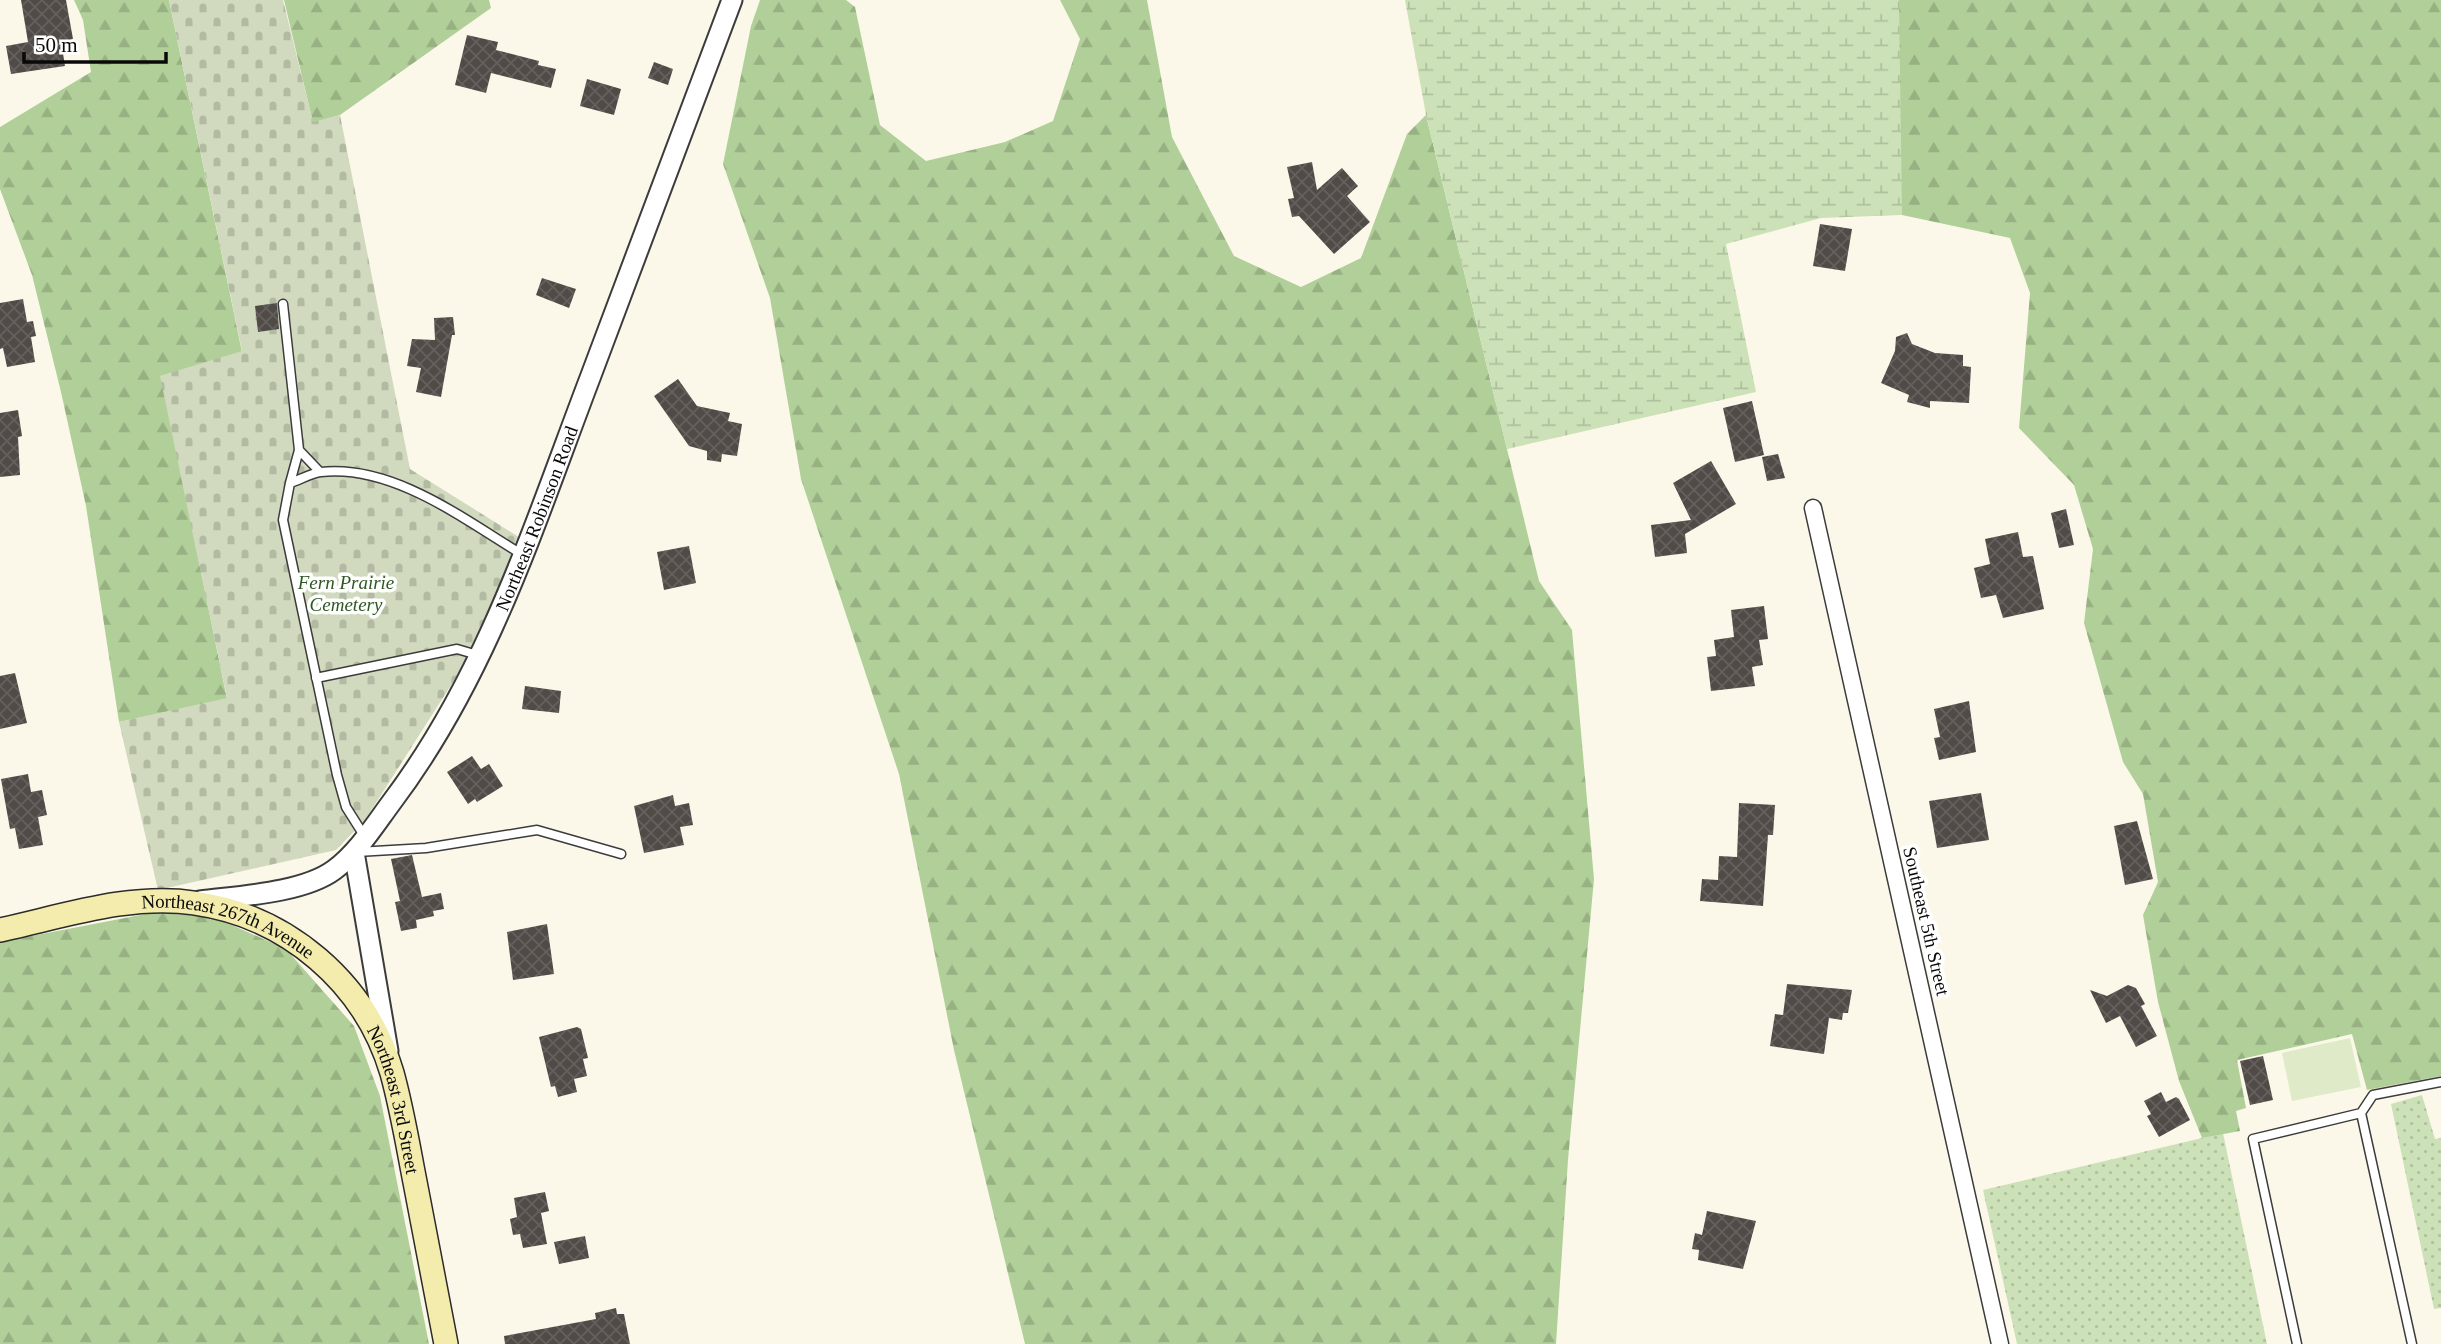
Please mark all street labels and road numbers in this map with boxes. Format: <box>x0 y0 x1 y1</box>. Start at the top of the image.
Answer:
street label: Northeast Robinson Road <box>491 423 582 614</box>
street label: Southeast 5th Street <box>1899 845 1954 998</box>
street label: Northeast 267th Avenue <box>141 891 319 963</box>
street label: Northeast 3rd Street <box>363 1022 423 1176</box>

